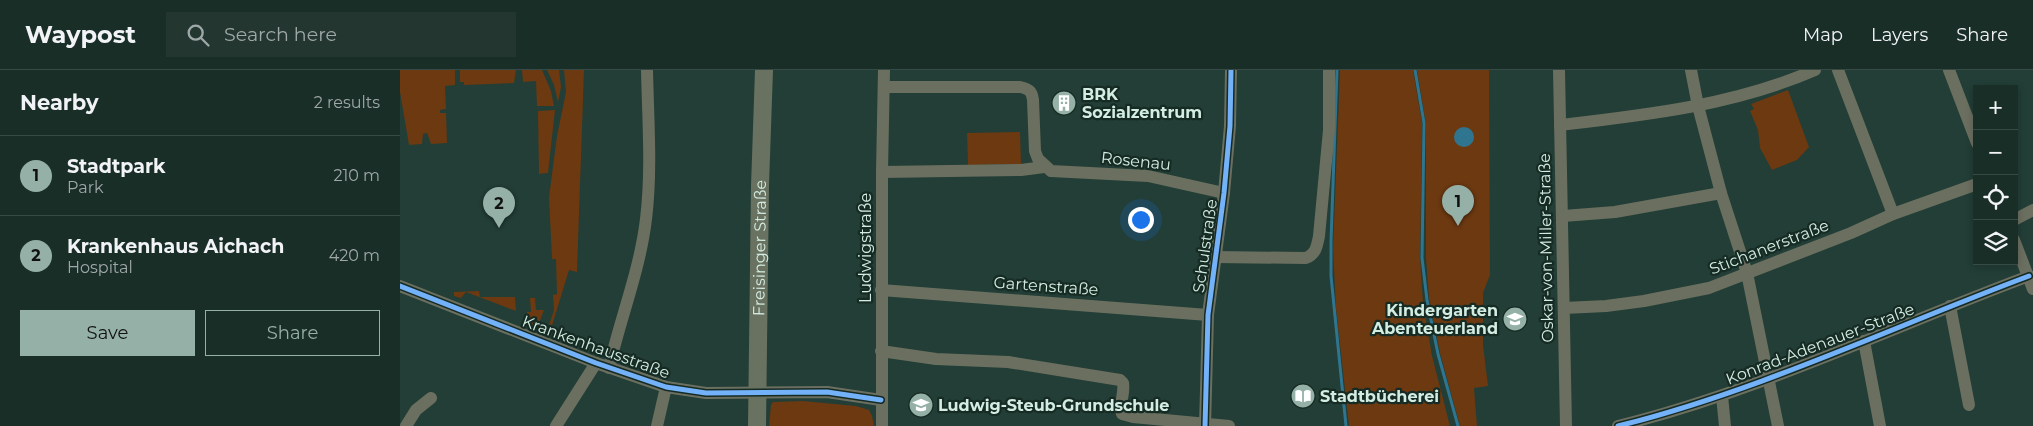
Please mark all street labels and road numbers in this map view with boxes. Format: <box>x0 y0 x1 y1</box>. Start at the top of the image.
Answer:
street label: Rosenau <box>1100 148 1172 174</box>
street label: Oskar-von-Miller-Straße <box>1535 153 1557 343</box>
street label: Freisinger Straße <box>749 180 770 316</box>
street label: Ludwigstraße <box>856 193 875 303</box>
street label: Schulstraße <box>1189 198 1221 294</box>
street label: Stichanerstraße <box>1707 215 1831 279</box>
street label: Gartenstraße <box>993 273 1099 299</box>
street label: Konrad-Adenauer-Straße <box>1723 299 1917 389</box>
street label: Krankenhausstraße <box>520 311 672 383</box>

